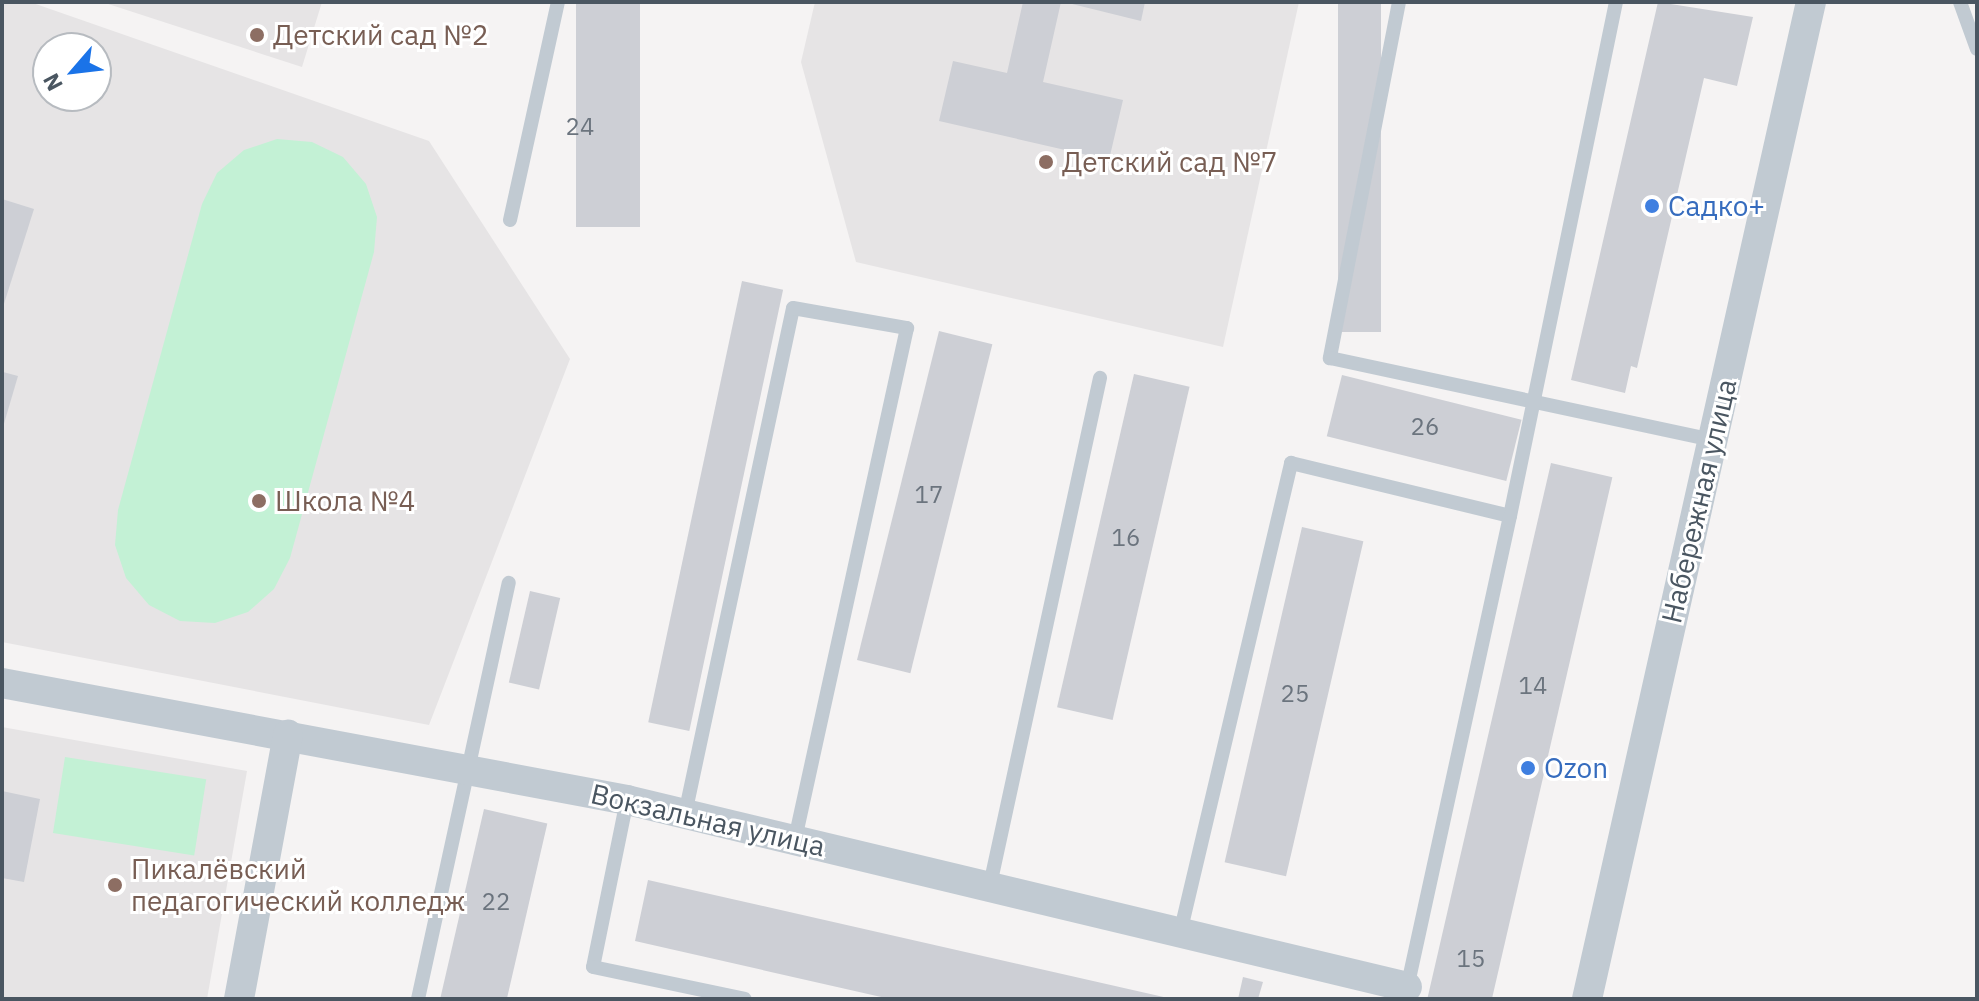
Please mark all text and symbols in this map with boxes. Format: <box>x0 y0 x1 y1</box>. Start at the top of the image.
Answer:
place label: Детский сад №2 <box>273 18 489 52</box>
marker: Детский сад №2 <box>248 26 266 44</box>
north arrow <box>32 32 112 112</box>
text: N <box>36 69 69 96</box>
house number: 24 <box>566 113 594 141</box>
place label: Детский сад №7 <box>1062 145 1278 179</box>
marker: Детский сад №7 <box>1037 153 1055 171</box>
place label: Садко+ <box>1668 189 1765 223</box>
marker: Садко+ <box>1643 197 1661 215</box>
street label: Набережная улица <box>1655 376 1743 626</box>
house number: 26 <box>1411 413 1439 441</box>
house number: 17 <box>915 481 943 509</box>
place label: Школа №4 <box>275 484 415 518</box>
marker: Школа №4 <box>250 492 268 510</box>
house number: 16 <box>1112 524 1140 552</box>
house number: 14 <box>1519 672 1547 700</box>
house number: 25 <box>1281 680 1309 708</box>
place label: Ozon <box>1544 751 1608 785</box>
marker: Ozon <box>1519 759 1537 777</box>
street label: Вокзальная улица <box>588 777 828 863</box>
place label: Пикалёвский педагогический колледж <box>131 852 465 918</box>
marker: Пикалёвский педагогический колледж <box>106 876 124 894</box>
house number: 22 <box>482 888 510 916</box>
house number: 15 <box>1457 945 1485 973</box>

